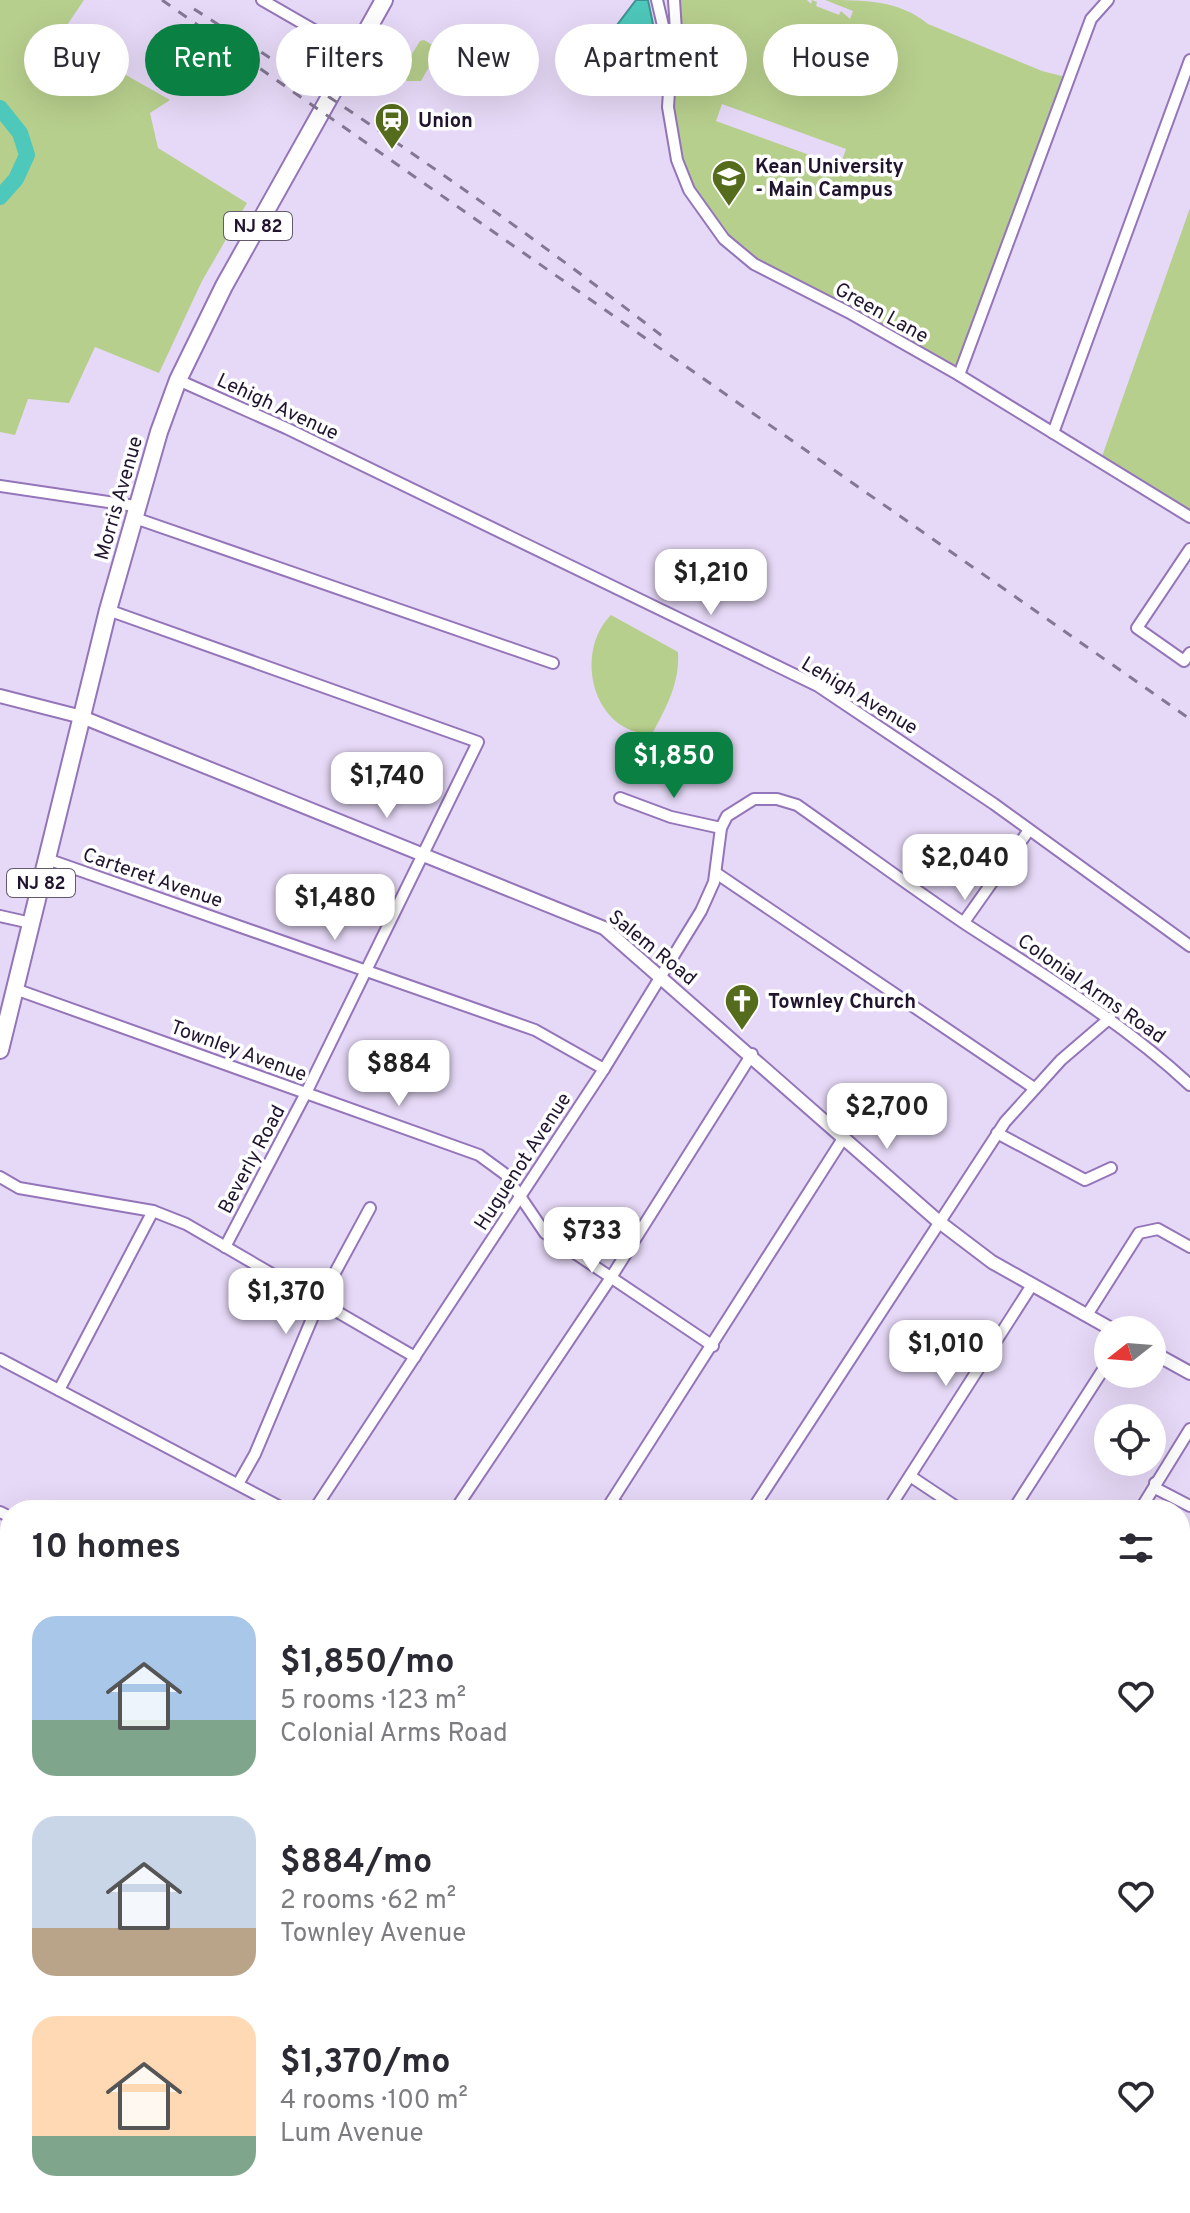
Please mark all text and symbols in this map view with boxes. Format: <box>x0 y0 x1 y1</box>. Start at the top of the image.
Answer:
chip: Buy <box>24 24 129 96</box>
chip: Rent <box>145 24 260 96</box>
chip: Filters <box>276 24 412 96</box>
chip: New <box>428 24 539 96</box>
chip: Apartment <box>555 24 747 96</box>
chip: House <box>763 24 898 96</box>
station icon: Union <box>373 101 411 151</box>
place label: Union <box>418 109 473 135</box>
place label: Kean University - Main Campus <box>755 155 904 204</box>
school or university icon: Kean University - Main Campus <box>710 158 748 208</box>
road number: NJ 82 <box>224 212 292 240</box>
street label: Green Lane <box>830 277 933 350</box>
street label: Lehigh Avenue <box>212 368 342 447</box>
street label: Morris Avenue <box>90 434 150 564</box>
pin: $1,210 <box>646 549 776 617</box>
text: $1,210 <box>673 558 749 591</box>
street label: Lehigh Avenue <box>796 652 922 742</box>
pin: $1,850 <box>609 732 739 800</box>
text: $1,850 <box>633 741 715 774</box>
pin: $1,740 <box>322 752 452 820</box>
text: $1,740 <box>349 761 425 794</box>
pin: $2,040 <box>900 834 1030 902</box>
street label: Carteret Avenue <box>79 843 226 915</box>
text: $2,040 <box>921 843 1009 876</box>
road number: NJ 82 <box>7 869 75 897</box>
pin: $1,480 <box>270 874 400 942</box>
text: $1,480 <box>294 883 376 916</box>
street label: Salem Road <box>602 905 701 992</box>
street label: Colonial Arms Road <box>1012 929 1170 1051</box>
church icon: Townley Church <box>723 982 761 1032</box>
place label: Townley Church <box>768 990 916 1016</box>
street label: Townley Avenue <box>167 1015 310 1089</box>
pin: $884 <box>352 1040 446 1108</box>
text: $884 <box>366 1049 432 1082</box>
pin: $2,700 <box>822 1083 952 1151</box>
street label: Huguenot Avenue <box>469 1088 578 1236</box>
text: $2,700 <box>845 1092 929 1125</box>
street label: Beverly Road <box>213 1101 292 1219</box>
pin: $733 <box>545 1207 639 1275</box>
text: $733 <box>562 1216 622 1249</box>
pin: $1,370 <box>221 1268 351 1336</box>
text: $1,370 <box>246 1277 326 1310</box>
north arrow <box>1094 1316 1166 1388</box>
map controls <box>1094 1316 1166 1476</box>
pin: $1,010 <box>881 1320 1011 1388</box>
text: $1,010 <box>907 1329 985 1362</box>
button: locate <box>1094 1404 1166 1476</box>
icon: filters <box>1114 1526 1158 1570</box>
text: 10 homes <box>32 1527 181 1570</box>
text: $1,850/mo <box>280 1642 454 1685</box>
icon: home <box>96 1648 192 1744</box>
icon: heart <box>1114 1674 1158 1718</box>
text: 5 rooms · 123 m² <box>280 1685 466 1718</box>
text: Colonial Arms Road <box>280 1718 508 1751</box>
text: $884/mo <box>280 1842 432 1885</box>
icon: home <box>96 1848 192 1944</box>
icon: heart <box>1114 1874 1158 1918</box>
text: 2 rooms · 62 m² <box>280 1885 456 1918</box>
text: Townley Avenue <box>280 1918 466 1951</box>
text: $1,370/mo <box>280 2042 450 2085</box>
icon: home <box>96 2048 192 2144</box>
icon: heart <box>1114 2074 1158 2118</box>
text: 4 rooms · 100 m² <box>280 2085 468 2118</box>
text: Lum Avenue <box>280 2118 423 2151</box>

